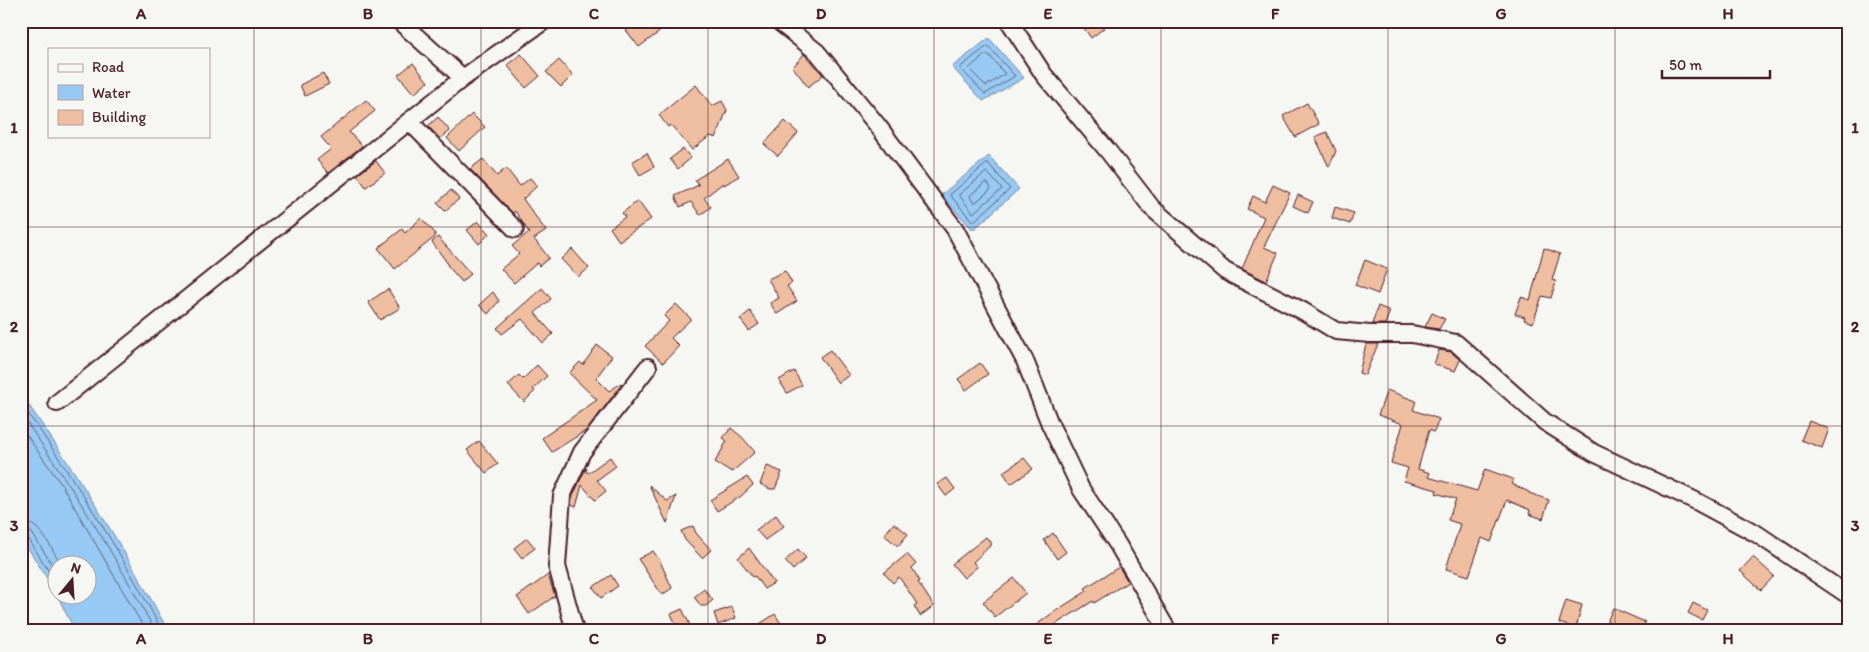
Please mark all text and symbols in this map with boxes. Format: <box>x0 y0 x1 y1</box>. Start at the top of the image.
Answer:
text: A <box>135 4 147 23</box>
text: B <box>363 4 374 23</box>
text: C <box>589 4 600 23</box>
text: D <box>816 4 827 23</box>
text: E <box>1044 4 1053 23</box>
text: F <box>1271 4 1280 23</box>
text: G <box>1495 4 1507 23</box>
text: H <box>1722 4 1734 23</box>
legend <box>48 48 210 138</box>
scale bar <box>1662 48 1769 80</box>
text: 50 m <box>1669 56 1702 74</box>
text: Road <box>92 58 125 76</box>
text: Water <box>92 84 131 102</box>
text: Building <box>92 108 146 126</box>
text: 1 <box>10 118 18 137</box>
text: 1 <box>1851 118 1859 137</box>
text: 2 <box>10 317 19 336</box>
text: 2 <box>1851 317 1860 336</box>
text: 3 <box>10 516 19 535</box>
text: 3 <box>1851 516 1860 535</box>
north arrow <box>48 554 98 604</box>
text: N <box>69 559 83 578</box>
text: A <box>135 629 147 648</box>
text: B <box>363 629 374 648</box>
text: C <box>589 629 600 648</box>
text: D <box>816 629 827 648</box>
text: E <box>1044 629 1053 648</box>
text: F <box>1271 629 1280 648</box>
text: G <box>1495 629 1507 648</box>
text: H <box>1722 629 1734 648</box>

